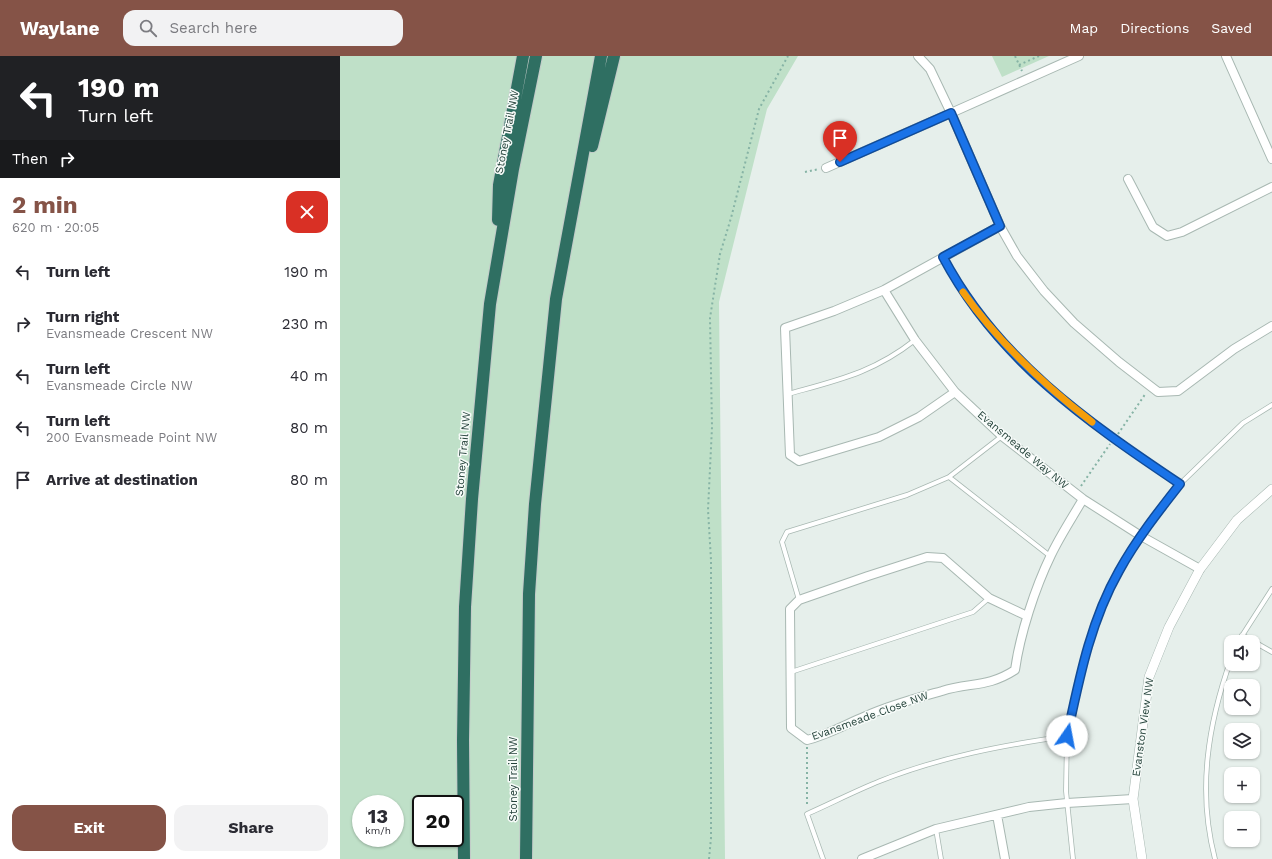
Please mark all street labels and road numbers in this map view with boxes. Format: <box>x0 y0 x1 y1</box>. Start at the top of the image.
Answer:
street label: Stoney Trail NW <box>493 89 522 175</box>
street label: Evansmeade Way NW <box>975 408 1071 492</box>
street label: Stoney Trail NW <box>453 411 473 497</box>
street label: Evanston View NW <box>1130 676 1156 777</box>
street label: Evansmeade Close NW <box>810 689 930 743</box>
street label: Stoney Trail NW <box>507 736 520 821</box>

